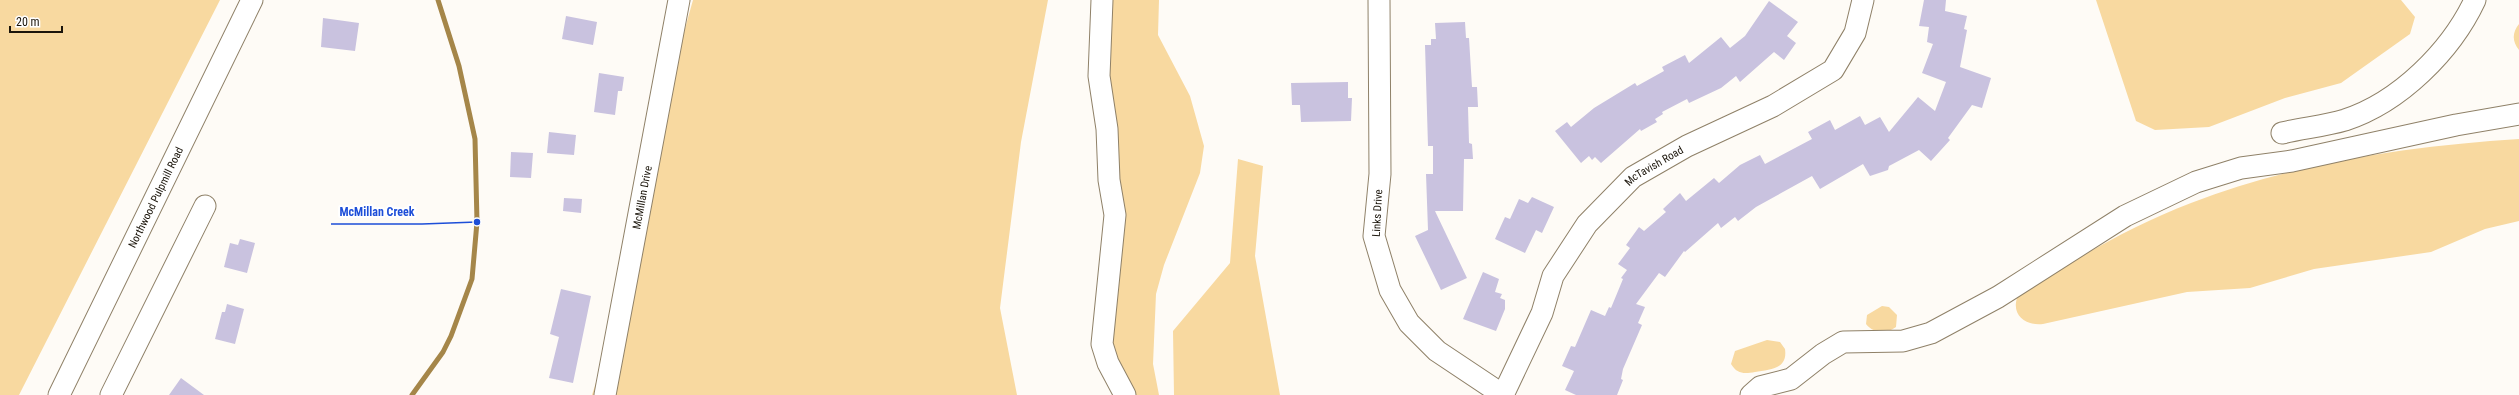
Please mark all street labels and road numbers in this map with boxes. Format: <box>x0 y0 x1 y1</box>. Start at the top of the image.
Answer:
street label: McTavish Road <box>1622 144 1686 189</box>
street label: Northwood Pulpmill Road <box>126 145 186 250</box>
street label: McMillan Drive <box>630 165 655 230</box>
street label: Links Drive <box>1370 189 1385 237</box>

